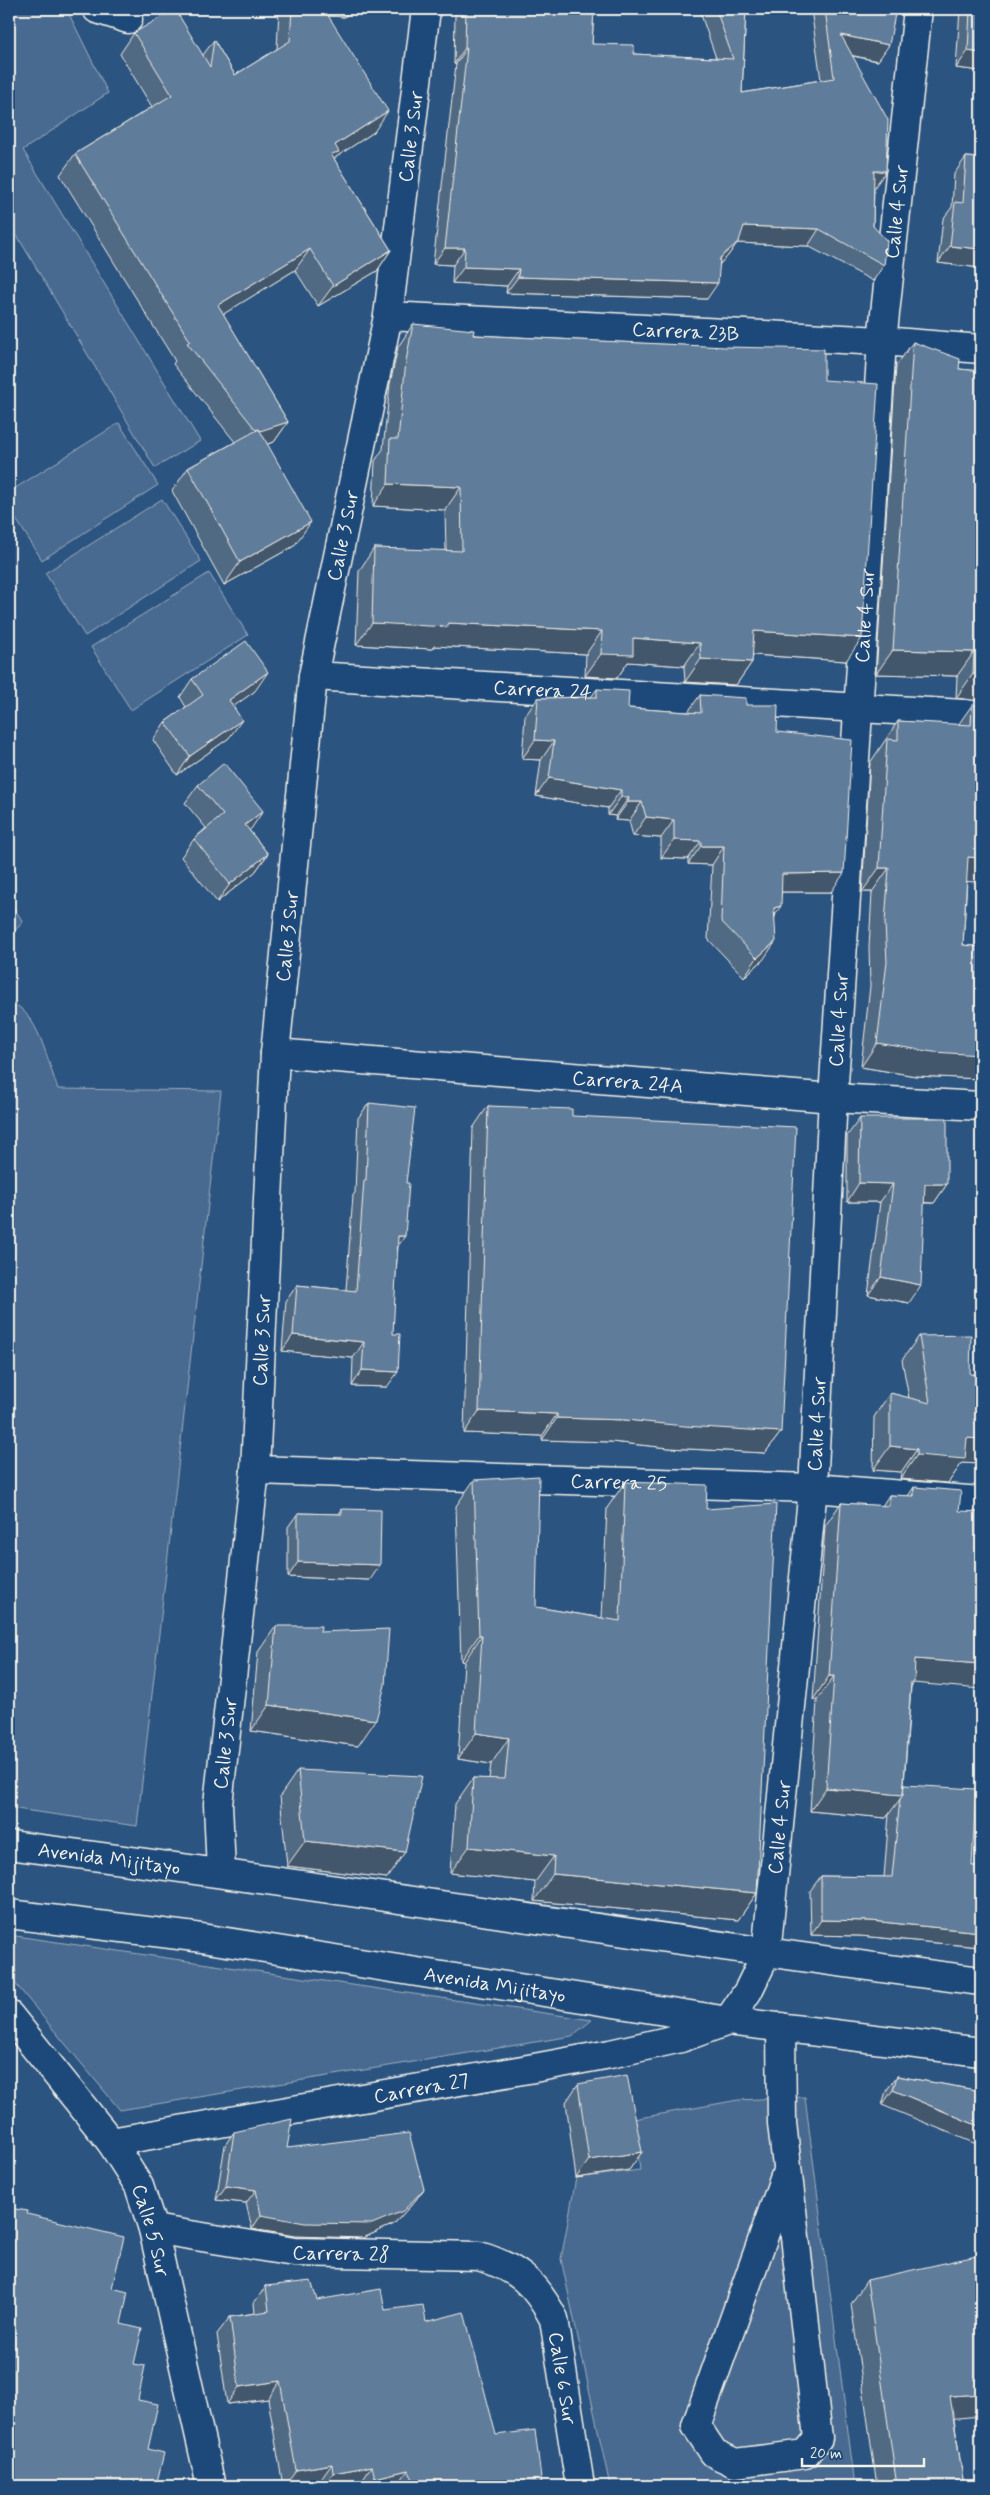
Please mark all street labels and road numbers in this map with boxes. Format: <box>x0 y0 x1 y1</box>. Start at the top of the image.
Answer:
street label: Calle 3 Sur <box>393 89 431 184</box>
street label: Calle 4 Sur <box>879 163 916 260</box>
street label: Carrera 23B <box>631 316 740 349</box>
street label: Calle 3 Sur <box>321 487 366 584</box>
street label: Calle 4 Sur <box>849 567 882 664</box>
street label: Carrera 24 <box>493 675 592 707</box>
street label: Calle 3 Sur <box>270 889 306 983</box>
street label: Calle 4 Sur <box>823 971 856 1068</box>
street label: Carrera 24A <box>571 1065 684 1101</box>
street label: Calle 3 Sur <box>247 1293 278 1387</box>
street label: Calle 4 Sur <box>802 1376 834 1472</box>
street label: Carrera 25 <box>570 1468 668 1498</box>
street label: Calle 3 Sur <box>208 1696 245 1791</box>
street label: Calle 4 Sur <box>762 1778 799 1876</box>
street label: Avenida Mijitayo <box>36 1837 182 1883</box>
street label: Avenida Mijitayo <box>422 1961 568 2010</box>
street label: Carrera 27 <box>372 2068 471 2111</box>
street label: Calle 5 Sur <box>124 2181 175 2280</box>
street label: Carrera 28 <box>292 2240 390 2269</box>
street label: Calle 6 Sur <box>541 2330 582 2427</box>

